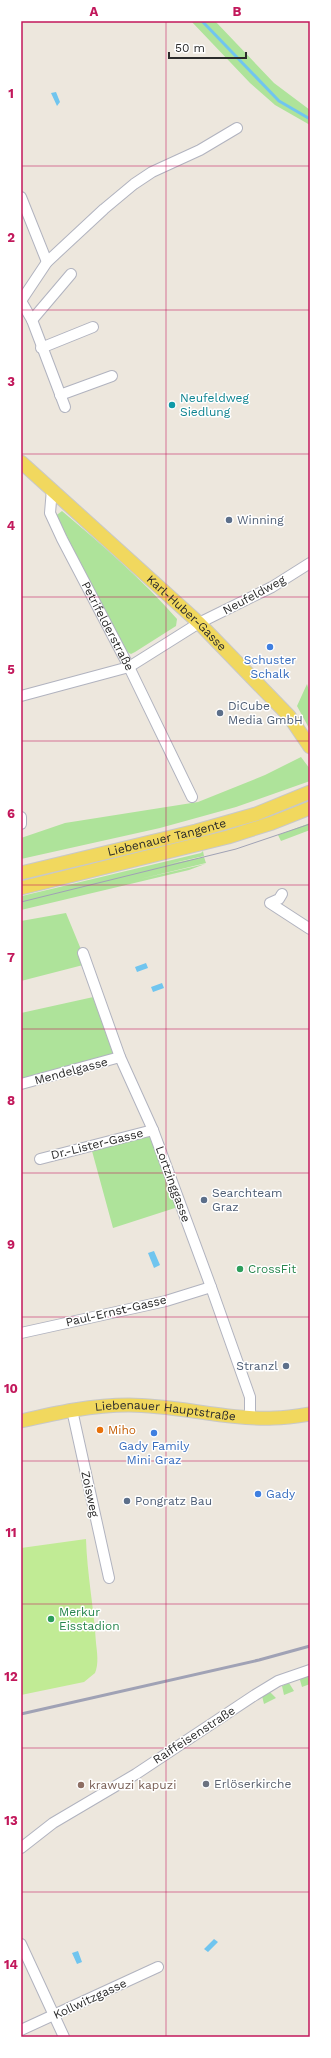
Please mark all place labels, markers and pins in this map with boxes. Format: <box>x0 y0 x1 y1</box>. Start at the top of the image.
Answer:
place label: Neufeldweg Siedlung <box>180 391 249 419</box>
marker: Neufeldweg Siedlung <box>167 400 177 410</box>
place label: Winning <box>237 513 284 527</box>
marker: Winning <box>224 515 234 525</box>
marker: Schuster Schalk <box>265 642 275 652</box>
place label: Schuster Schalk <box>244 653 296 681</box>
place label: DiCube Media GmbH <box>228 699 303 727</box>
marker: DiCube Media GmbH <box>215 708 225 718</box>
place label: Searchteam Graz <box>212 1186 282 1214</box>
marker: Searchteam Graz <box>199 1195 209 1205</box>
place label: CrossFit <box>248 1262 296 1276</box>
marker: CrossFit <box>235 1264 245 1274</box>
place label: Stranzl <box>236 1359 278 1373</box>
marker: Stranzl <box>281 1361 291 1371</box>
place label: Miho <box>108 1423 136 1437</box>
marker: Miho <box>95 1425 105 1435</box>
marker: Gady Family Mini Graz <box>149 1428 159 1438</box>
place label: Gady Family Mini Graz <box>119 1439 190 1467</box>
place label: Gady <box>266 1487 296 1501</box>
marker: Gady <box>253 1489 263 1499</box>
place label: Pongratz Bau <box>135 1494 212 1508</box>
marker: Pongratz Bau <box>122 1496 132 1506</box>
place label: Merkur Eisstadion <box>59 1605 120 1633</box>
marker: Merkur Eisstadion <box>46 1614 56 1624</box>
place label: Erlöserkirche <box>214 1777 291 1791</box>
place label: krawuzi kapuzi <box>89 1778 176 1792</box>
marker: Erlöserkirche <box>201 1779 211 1789</box>
marker: krawuzi kapuzi <box>76 1780 86 1790</box>

